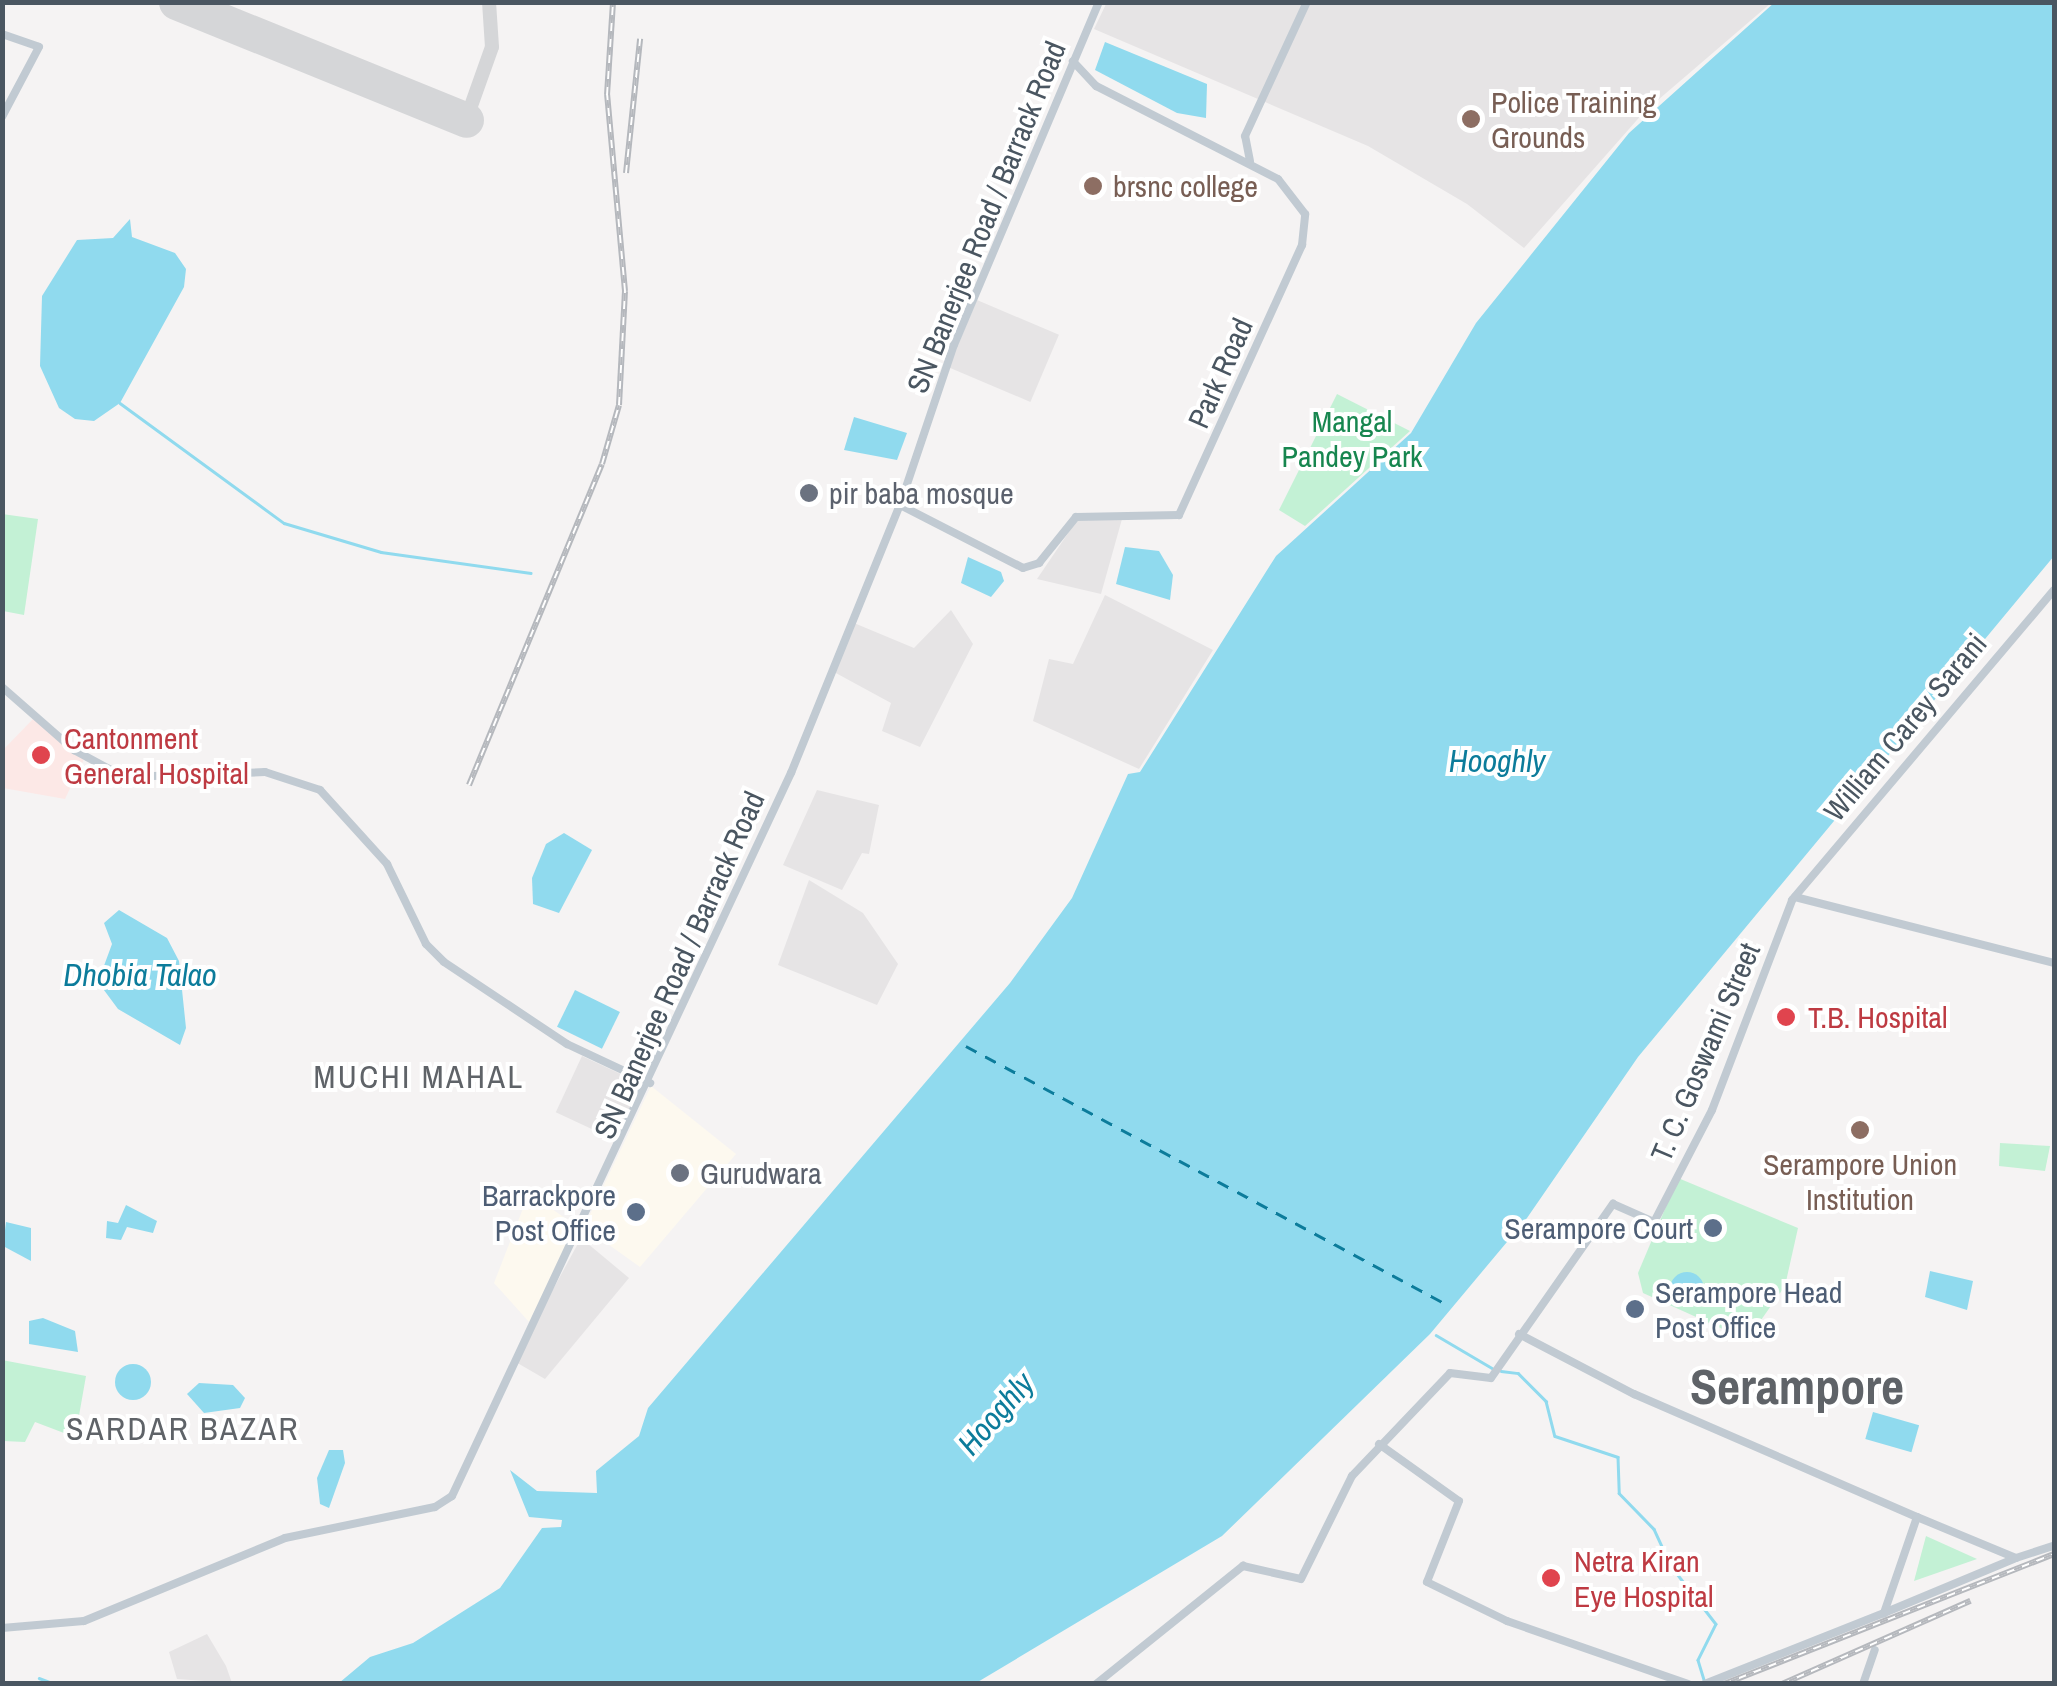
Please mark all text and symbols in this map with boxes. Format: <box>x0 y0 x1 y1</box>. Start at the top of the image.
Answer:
street label: SN Banerjee Road / Barrack Road <box>899 36 1073 398</box>
place label: Police Training Grounds <box>1491 84 1657 154</box>
marker: Police Training Grounds <box>1460 108 1482 130</box>
place label: brsnc college <box>1113 168 1258 204</box>
marker: brsnc college <box>1082 175 1104 197</box>
street label: Park Road <box>1180 313 1260 433</box>
park label: Mangal Pandey Park <box>1282 403 1422 474</box>
place label: pir baba mosque <box>829 475 1014 511</box>
marker: pir baba mosque <box>798 482 820 504</box>
street label: William Carey Sarani <box>1816 626 1994 828</box>
place label: Cantonment General Hospital <box>64 720 249 790</box>
marker: Cantonment General Hospital <box>28 742 54 768</box>
water label: Hooghly <box>1449 742 1545 780</box>
street label: SN Banerjee Road / Barrack Road <box>586 786 772 1144</box>
street label: T. C. Goswami Street <box>1643 937 1767 1167</box>
water label: Dhobia Talao <box>63 956 217 994</box>
place label: T.B. Hospital <box>1808 999 1947 1035</box>
marker: T.B. Hospital <box>1773 1004 1799 1030</box>
district label: MUCHI MAHAL <box>313 1058 525 1096</box>
marker: Serampore Union Institution <box>1849 1119 1871 1141</box>
place label: Serampore Union Institution <box>1763 1146 1957 1216</box>
place label: Gurudwara <box>700 1155 822 1191</box>
marker: Gurudwara <box>669 1162 691 1184</box>
place label: Barrackpore Post Office <box>482 1177 616 1248</box>
marker: Barrackpore Post Office <box>625 1201 647 1223</box>
place label: Serampore Court <box>1504 1210 1693 1246</box>
marker: Serampore Court <box>1702 1217 1724 1239</box>
place label: Serampore Head Post Office <box>1655 1274 1842 1344</box>
marker: Serampore Head Post Office <box>1624 1298 1646 1320</box>
district label: Serampore <box>1690 1357 1904 1417</box>
water label: Hooghly <box>950 1365 1042 1463</box>
district label: SARDAR BAZAR <box>66 1410 300 1448</box>
place label: Netra Kiran Eye Hospital <box>1574 1543 1713 1614</box>
marker: Netra Kiran Eye Hospital <box>1538 1565 1564 1591</box>

